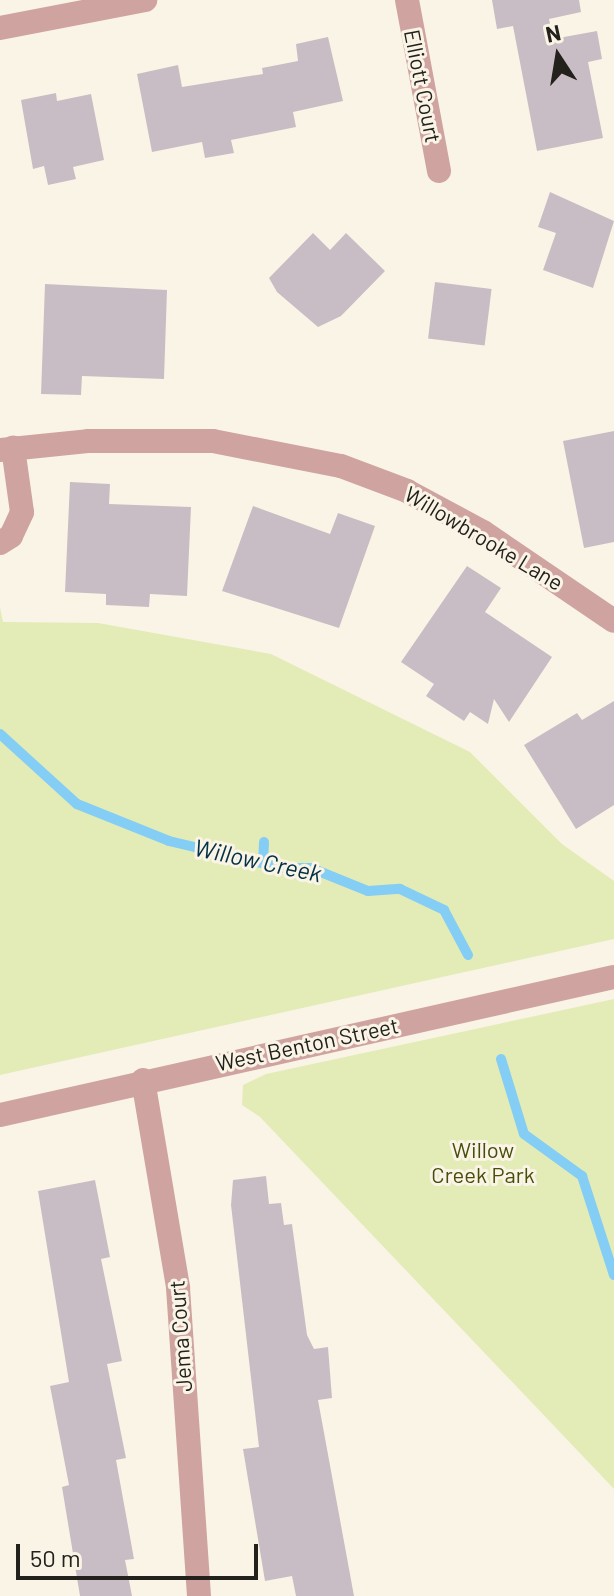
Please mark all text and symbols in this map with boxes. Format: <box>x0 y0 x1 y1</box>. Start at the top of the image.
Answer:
north arrow <box>518 16 598 96</box>
text: N <box>543 18 563 47</box>
street label: Elliott Court <box>399 27 447 145</box>
street label: Willowbrooke Lane <box>400 480 568 596</box>
water label: Willow Creek <box>192 832 324 888</box>
street label: West Benton Street <box>213 1012 401 1076</box>
park label: Willow Creek Park <box>431 1136 535 1188</box>
street label: Jema Court <box>163 1279 197 1393</box>
scale bar <box>20 1528 262 1578</box>
text: 50 m <box>30 1543 81 1572</box>

